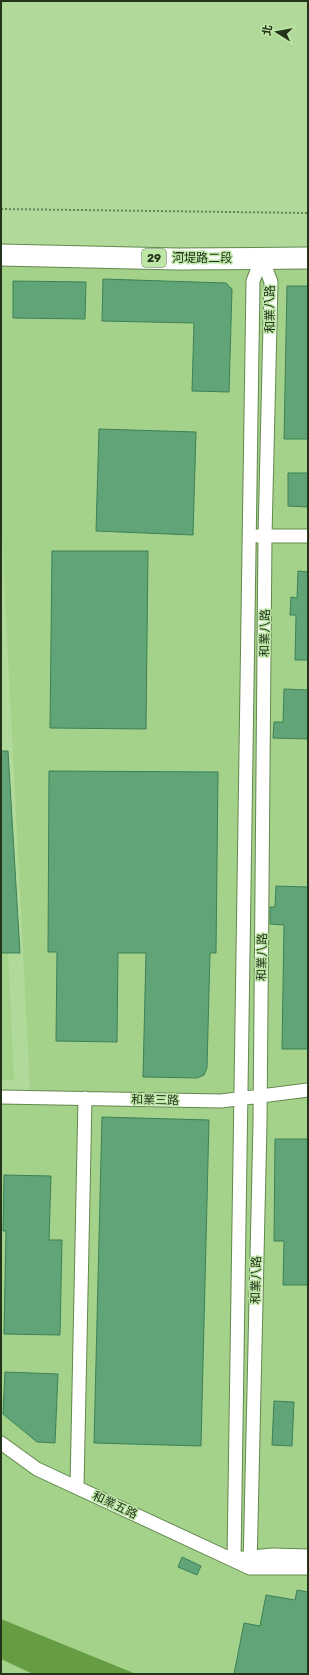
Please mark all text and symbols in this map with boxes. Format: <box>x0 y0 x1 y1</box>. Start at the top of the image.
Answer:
north arrow <box>257 12 297 52</box>
text: 北 <box>260 24 275 37</box>
road number: 29 <box>142 249 166 267</box>
street label: 河堤路二段 <box>172 251 232 265</box>
street label: 和業八路 <box>263 285 277 333</box>
street label: 和業八路 <box>258 609 272 657</box>
street label: 和業八路 <box>255 933 269 981</box>
street label: 和業三路 <box>131 1093 179 1107</box>
street label: 和業八路 <box>249 1256 263 1304</box>
street label: 和業五路 <box>90 1489 140 1521</box>

